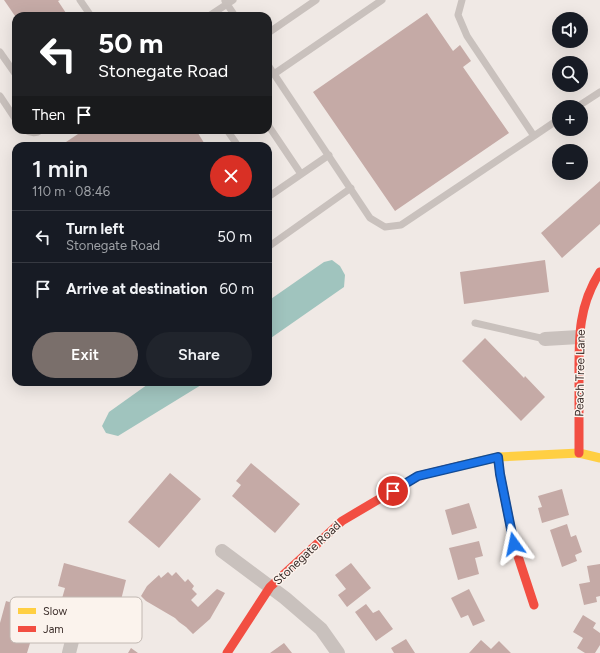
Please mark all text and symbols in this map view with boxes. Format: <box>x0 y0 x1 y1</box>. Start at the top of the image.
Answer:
map controls <box>552 12 588 180</box>
button: sound <box>552 12 588 48</box>
text: 50 m <box>98 26 164 60</box>
icon: left <box>32 28 84 80</box>
button: search <box>552 56 588 92</box>
text: Stonegate Road <box>98 60 228 82</box>
button: + <box>552 100 588 136</box>
icon: arrive <box>73 104 95 126</box>
text: Then <box>32 106 65 124</box>
button: − <box>552 144 588 180</box>
text: 1 min <box>32 154 88 183</box>
button: close <box>210 155 252 197</box>
text: 110 m · 08:46 <box>32 184 110 199</box>
text: Turn left <box>66 220 124 238</box>
icon: left <box>32 226 54 248</box>
text: 50 m <box>217 228 252 246</box>
text: Stonegate Road <box>66 238 160 253</box>
icon: arrive <box>32 278 54 300</box>
text: Arrive at destination <box>66 280 207 298</box>
text: 60 m <box>219 280 254 298</box>
street label: Peach Tree Lane <box>572 329 588 417</box>
button: Exit <box>32 332 138 378</box>
button: Share <box>146 332 252 378</box>
pin <box>376 474 410 508</box>
icon: arrive <box>382 480 404 502</box>
street label: Stonegate Road <box>270 518 344 588</box>
position arrow <box>493 523 535 565</box>
legend <box>10 597 142 643</box>
text: Slow <box>43 605 67 618</box>
text: Jam <box>43 623 64 636</box>

